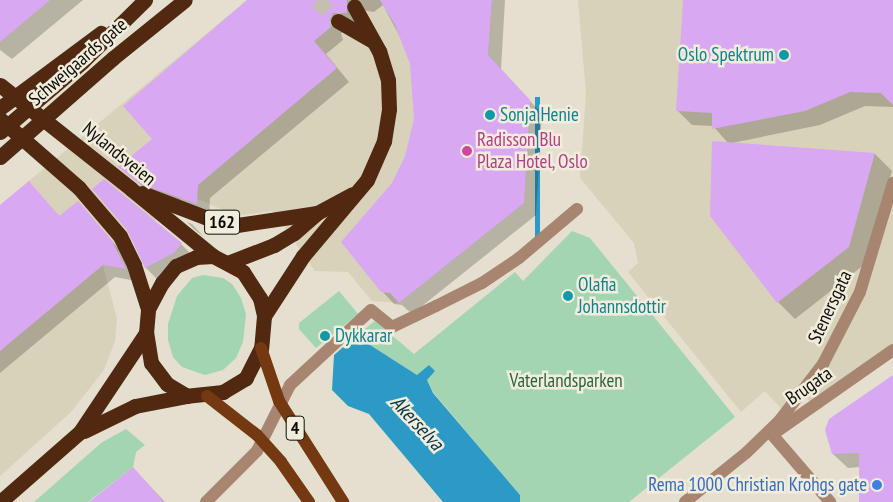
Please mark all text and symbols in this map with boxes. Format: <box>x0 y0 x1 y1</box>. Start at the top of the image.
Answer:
street label: Schweigaards gate <box>24 13 132 111</box>
place label: Oslo Spektrum <box>678 44 774 66</box>
marker: Oslo Spektrum <box>778 49 790 61</box>
place label: Sonja Henie <box>500 104 579 126</box>
marker: Sonja Henie <box>484 109 496 121</box>
street label: Nylandsveien <box>78 117 160 191</box>
place label: Radisson Blu Plaza Hotel, Oslo <box>477 129 589 173</box>
marker: Radisson Blu Plaza Hotel, Oslo <box>461 145 473 157</box>
road number: 162 <box>203 206 241 238</box>
street label: Stenersgata <box>803 267 857 347</box>
place label: Olafia Johannsdottir <box>578 274 666 318</box>
marker: Olafia Johannsdottir <box>562 290 574 302</box>
place label: Dykkarar <box>335 325 392 347</box>
marker: Dykkarar <box>319 330 331 342</box>
street label: Brugata <box>782 362 836 410</box>
park label: Vaterlandsparken <box>509 370 623 392</box>
water label: Akerselva <box>386 391 448 455</box>
road number: 4 <box>285 412 305 443</box>
place label: Rema 1000 Christian Krohgs gate <box>648 474 867 496</box>
marker: Rema 1000 Christian Krohgs gate <box>871 479 883 491</box>

